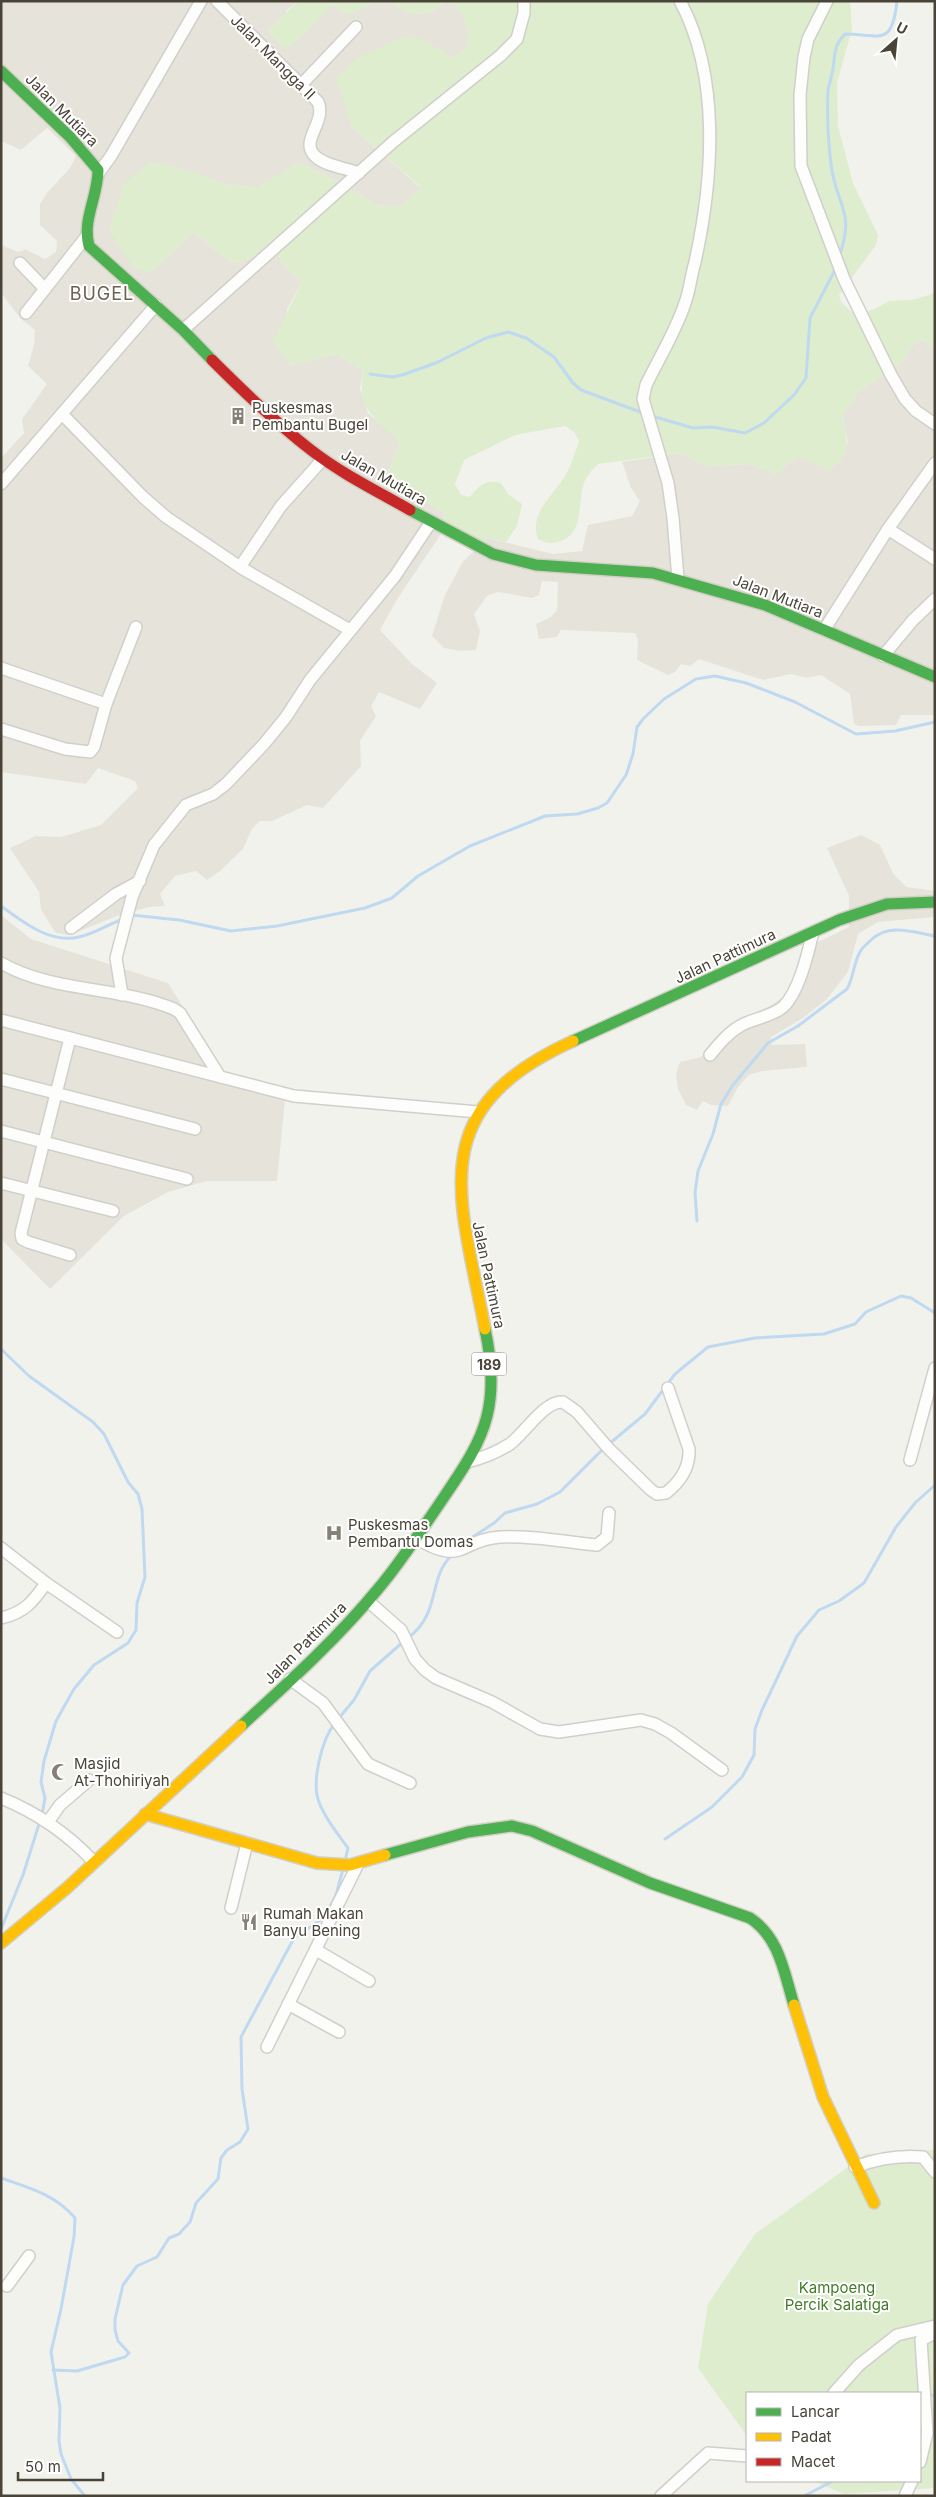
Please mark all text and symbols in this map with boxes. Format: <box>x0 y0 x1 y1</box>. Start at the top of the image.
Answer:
street label: Jalan Mangga II <box>227 11 319 103</box>
north arrow <box>871 15 921 65</box>
text: U <box>894 18 911 38</box>
street label: Jalan Mutiara <box>21 69 103 151</box>
district label: BUGEL <box>70 283 134 304</box>
place label: Puskesmas Pembantu Bugel <box>252 398 368 434</box>
building icon: Puskesmas Pembantu Bugel <box>228 406 248 426</box>
street label: Jalan Mutiara <box>338 445 430 509</box>
street label: Jalan Mutiara <box>730 570 826 622</box>
street label: Jalan Pattimura <box>671 924 779 988</box>
street label: Jalan Pattimura <box>468 1220 510 1330</box>
road number: 189 <box>472 1352 506 1376</box>
place label: Puskesmas Pembantu Domas <box>348 1515 473 1551</box>
hospital icon: Puskesmas Pembantu Domas <box>324 1523 344 1543</box>
street label: Jalan Pattimura <box>260 1598 350 1688</box>
place label: Masjid At-Thohiriyah <box>74 1754 170 1790</box>
mosque icon: Masjid At-Thohiriyah <box>50 1762 70 1782</box>
place label: Rumah Makan Banyu Bening <box>263 1904 364 1940</box>
restaurant icon: Rumah Makan Banyu Bening <box>239 1912 259 1932</box>
park label: Kampoeng Percik Salatiga <box>785 2278 889 2314</box>
legend <box>746 2392 921 2482</box>
text: Lancar <box>791 2402 840 2421</box>
text: Padat <box>791 2427 832 2446</box>
scale bar <box>18 2450 102 2482</box>
text: Macet <box>791 2452 835 2471</box>
text: 50 m <box>25 2457 61 2476</box>

